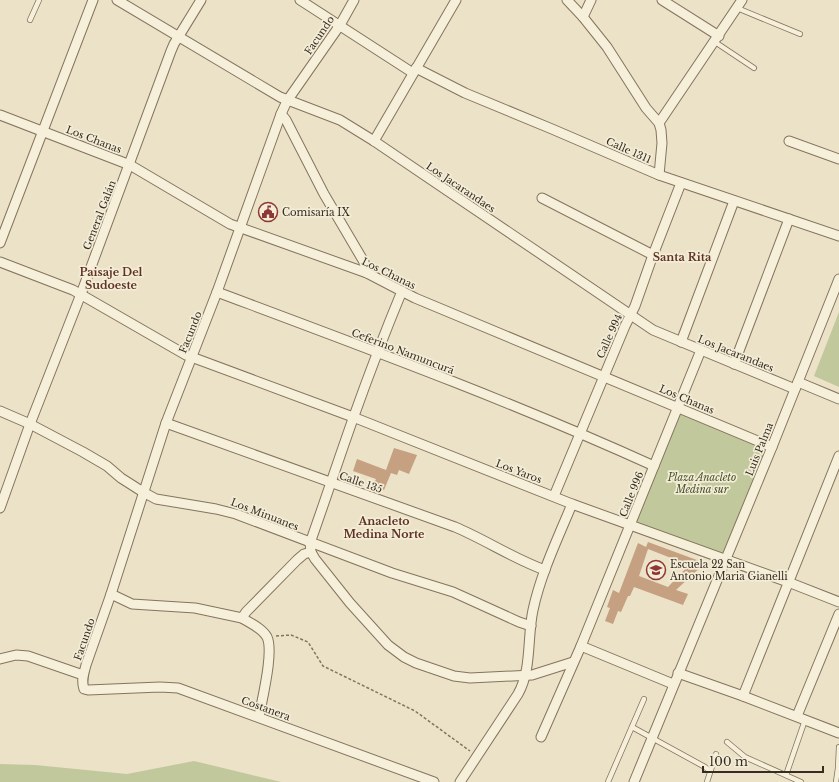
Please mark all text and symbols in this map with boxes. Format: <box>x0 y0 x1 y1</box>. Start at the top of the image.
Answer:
street label: Facundo <box>302 13 337 57</box>
street label: Los Chanas <box>64 123 124 156</box>
street label: Calle 1311 <box>604 135 653 166</box>
street label: Los Jacarandaes <box>423 159 498 216</box>
street label: General Galán <box>80 178 119 252</box>
public building icon: Comisaría IX <box>257 201 279 223</box>
place label: Comisaría IX <box>282 206 350 219</box>
district label: Santa Rita <box>653 250 712 264</box>
street label: Los Chanas <box>360 255 418 292</box>
district label: Paisaje Del Sudoeste <box>80 265 143 292</box>
street label: Facundo <box>176 309 205 355</box>
street label: Calle 994 <box>594 312 625 360</box>
street label: Ceferino Namuncurá <box>350 326 456 377</box>
street label: Los Jacarandaes <box>696 332 776 375</box>
street label: Los Chanas <box>657 382 717 417</box>
street label: Luis Palma <box>743 420 776 478</box>
street label: Los Yaros <box>494 457 544 486</box>
street label: Calle 135 <box>337 469 385 496</box>
street label: Calle 996 <box>616 470 646 519</box>
park label: Plaza Anacleto Medina sur <box>667 471 736 496</box>
street label: Los Minuanes <box>229 496 301 534</box>
district label: Anacleto Medina Norte <box>343 514 425 541</box>
place label: Escuela 22 San Antonio Maria Gianelli <box>669 558 788 583</box>
school or university icon: Escuela 22 San Antonio Maria Gianelli <box>645 559 667 581</box>
street label: Facundo <box>71 616 98 662</box>
street label: Costanera <box>239 694 293 724</box>
scale bar <box>703 748 823 774</box>
text: 100 m <box>709 754 748 769</box>

